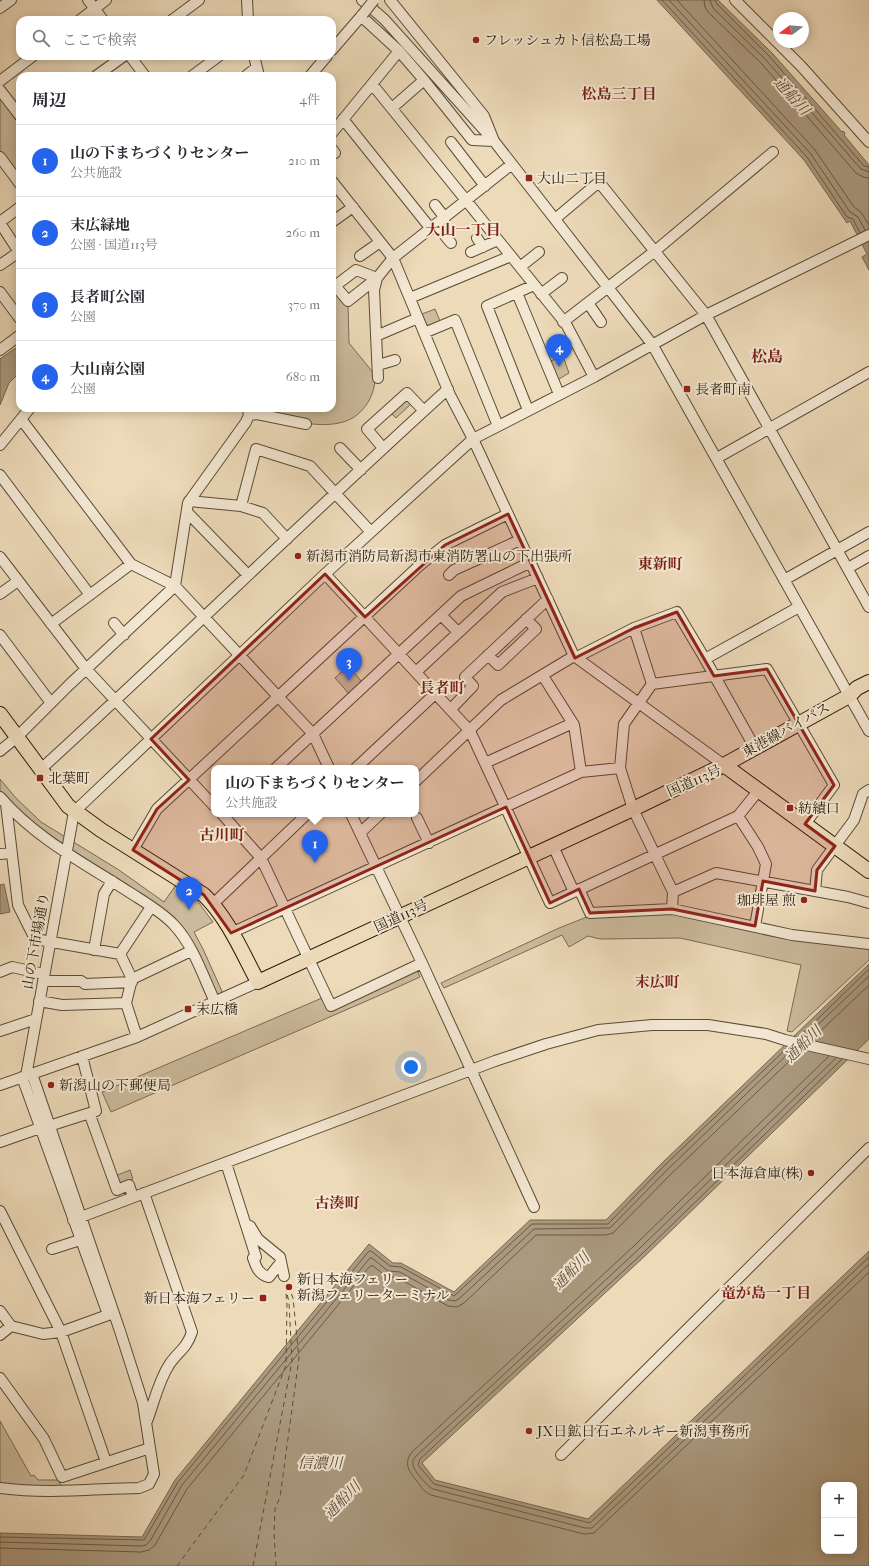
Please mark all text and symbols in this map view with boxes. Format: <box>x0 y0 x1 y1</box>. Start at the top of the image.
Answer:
north arrow <box>773 12 809 48</box>
search box <box>16 16 336 60</box>
icon: search <box>30 27 52 49</box>
text: ここで検索 <box>62 31 137 49</box>
place label: フレッシュカト信松島工場 <box>484 32 651 49</box>
marker: フレッシュカト信松島工場 <box>471 35 481 45</box>
water label: 通船川 <box>770 73 815 120</box>
district label: 松島三丁目 <box>581 85 657 103</box>
text: 周辺 <box>32 90 66 110</box>
text: 4件 <box>299 92 320 107</box>
text: 山の下まちづくりセンター <box>70 144 249 162</box>
text: 1 <box>43 153 47 168</box>
text: 210 m <box>288 153 320 168</box>
text: 公共施設 <box>70 165 122 180</box>
place label: 大山二丁目 <box>537 170 607 187</box>
marker: 大山二丁目 <box>524 173 534 183</box>
text: 末広緑地 <box>70 216 130 234</box>
district label: 大山一丁目 <box>425 221 501 239</box>
text: 2 <box>42 225 48 240</box>
text: 260 m <box>286 225 320 240</box>
text: 公園 · 国道113号 <box>70 237 158 252</box>
text: 長者町公園 <box>70 288 145 306</box>
text: 3 <box>42 297 48 312</box>
text: 370 m <box>288 297 320 312</box>
text: 公園 <box>70 309 96 324</box>
pin: 4 <box>546 334 572 367</box>
district label: 松島 <box>751 347 783 366</box>
text: 大山南公園 <box>70 360 145 378</box>
text: 4 <box>41 369 49 384</box>
text: 680 m <box>286 369 320 384</box>
text: 公園 <box>70 381 96 396</box>
place label: 長者町南 <box>695 381 751 398</box>
marker: 長者町南 <box>682 384 692 394</box>
place label: 新潟市消防局新潟市東消防署山の下出張所 <box>306 548 572 565</box>
marker: 新潟市消防局新潟市東消防署山の下出張所 <box>293 551 303 561</box>
district label: 東新町 <box>637 555 683 573</box>
pin: 3 <box>336 648 362 681</box>
district label: 長者町 <box>419 679 465 697</box>
street label: 東港線バイパス <box>739 699 833 761</box>
street label: 国道113号 <box>664 761 724 801</box>
popup <box>211 765 419 817</box>
place label: 北葉町 <box>48 770 90 787</box>
marker: 北葉町 <box>35 773 45 783</box>
text: 山の下まちづくりセンター <box>225 774 405 792</box>
text: 公共施設 <box>225 795 277 810</box>
place label: 紡績口 <box>798 800 840 817</box>
marker: 紡績口 <box>785 803 795 813</box>
district label: 古川町 <box>199 826 245 844</box>
pin: 1 <box>302 830 328 863</box>
pin: 2 <box>176 877 202 910</box>
street label: 山の下市場通り <box>19 891 53 991</box>
place label: 珈琲屋 煎 <box>737 892 796 909</box>
marker: 珈琲屋 煎 <box>799 895 809 905</box>
street label: 国道113号 <box>371 896 431 936</box>
district label: 末広町 <box>634 973 680 991</box>
place label: 末広橋 <box>196 1001 238 1018</box>
marker: 末広橋 <box>183 1004 193 1014</box>
water label: 通船川 <box>781 1021 827 1066</box>
your location <box>401 1057 421 1077</box>
place label: 新潟山の下郵便局 <box>59 1077 171 1094</box>
marker: 新潟山の下郵便局 <box>46 1080 56 1090</box>
place label: 日本海倉庫(株) <box>711 1165 803 1182</box>
marker: 日本海倉庫(株) <box>806 1168 816 1178</box>
district label: 古湊町 <box>314 1194 360 1212</box>
water label: 通船川 <box>549 1247 595 1293</box>
place label: 新日本海フェリー 新潟フェリーターミナル <box>297 1271 450 1304</box>
marker: 新日本海フェリー 新潟フェリーターミナル <box>284 1282 294 1292</box>
district label: 竜が島一丁目 <box>721 1284 811 1302</box>
place label: 新日本海フェリー <box>144 1290 255 1307</box>
marker: 新日本海フェリー <box>258 1293 268 1303</box>
place label: JX日鉱日石エネルギー新潟事務所 <box>536 1423 749 1440</box>
marker: JX日鉱日石エネルギー新潟事務所 <box>524 1426 534 1436</box>
water label: 信濃川 <box>297 1454 344 1472</box>
water label: 通船川 <box>320 1476 366 1522</box>
map controls <box>821 1482 857 1554</box>
button: + <box>821 1482 857 1518</box>
button: − <box>821 1518 857 1554</box>

